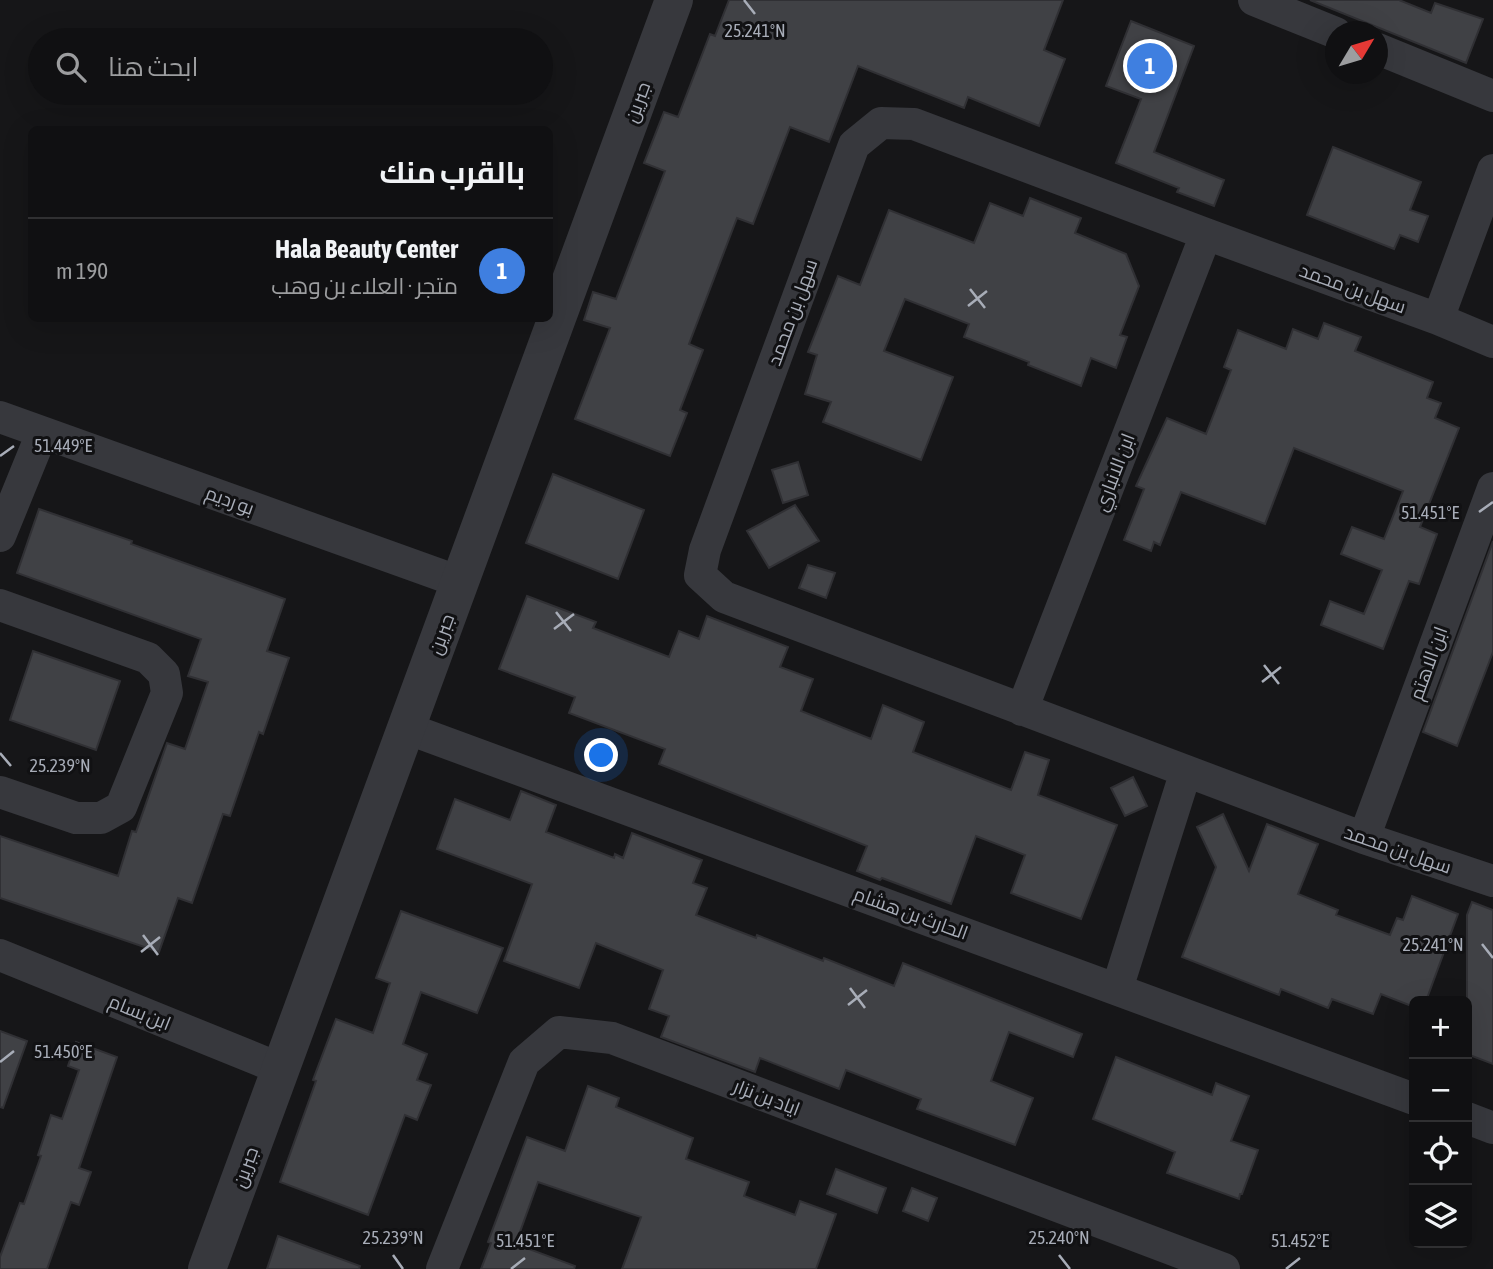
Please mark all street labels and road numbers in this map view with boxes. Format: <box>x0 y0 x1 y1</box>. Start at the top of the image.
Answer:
street label: جبرين <box>620 79 655 126</box>
street label: سهل بن محمد <box>763 256 822 369</box>
street label: سهل بن محمد <box>1296 259 1409 318</box>
street label: ابن الانباري <box>1089 430 1143 516</box>
street label: بو رديم <box>202 481 257 522</box>
street label: جبرين <box>424 611 459 658</box>
street label: ابن الاهتم <box>1405 623 1454 704</box>
street label: سهل بن محمد <box>1341 820 1454 879</box>
street label: الحارث بن هشام <box>850 882 971 947</box>
street label: ابن بسام <box>105 990 174 1037</box>
street label: اياد بن نزار <box>729 1074 803 1121</box>
street label: جبرين <box>228 1144 263 1191</box>

